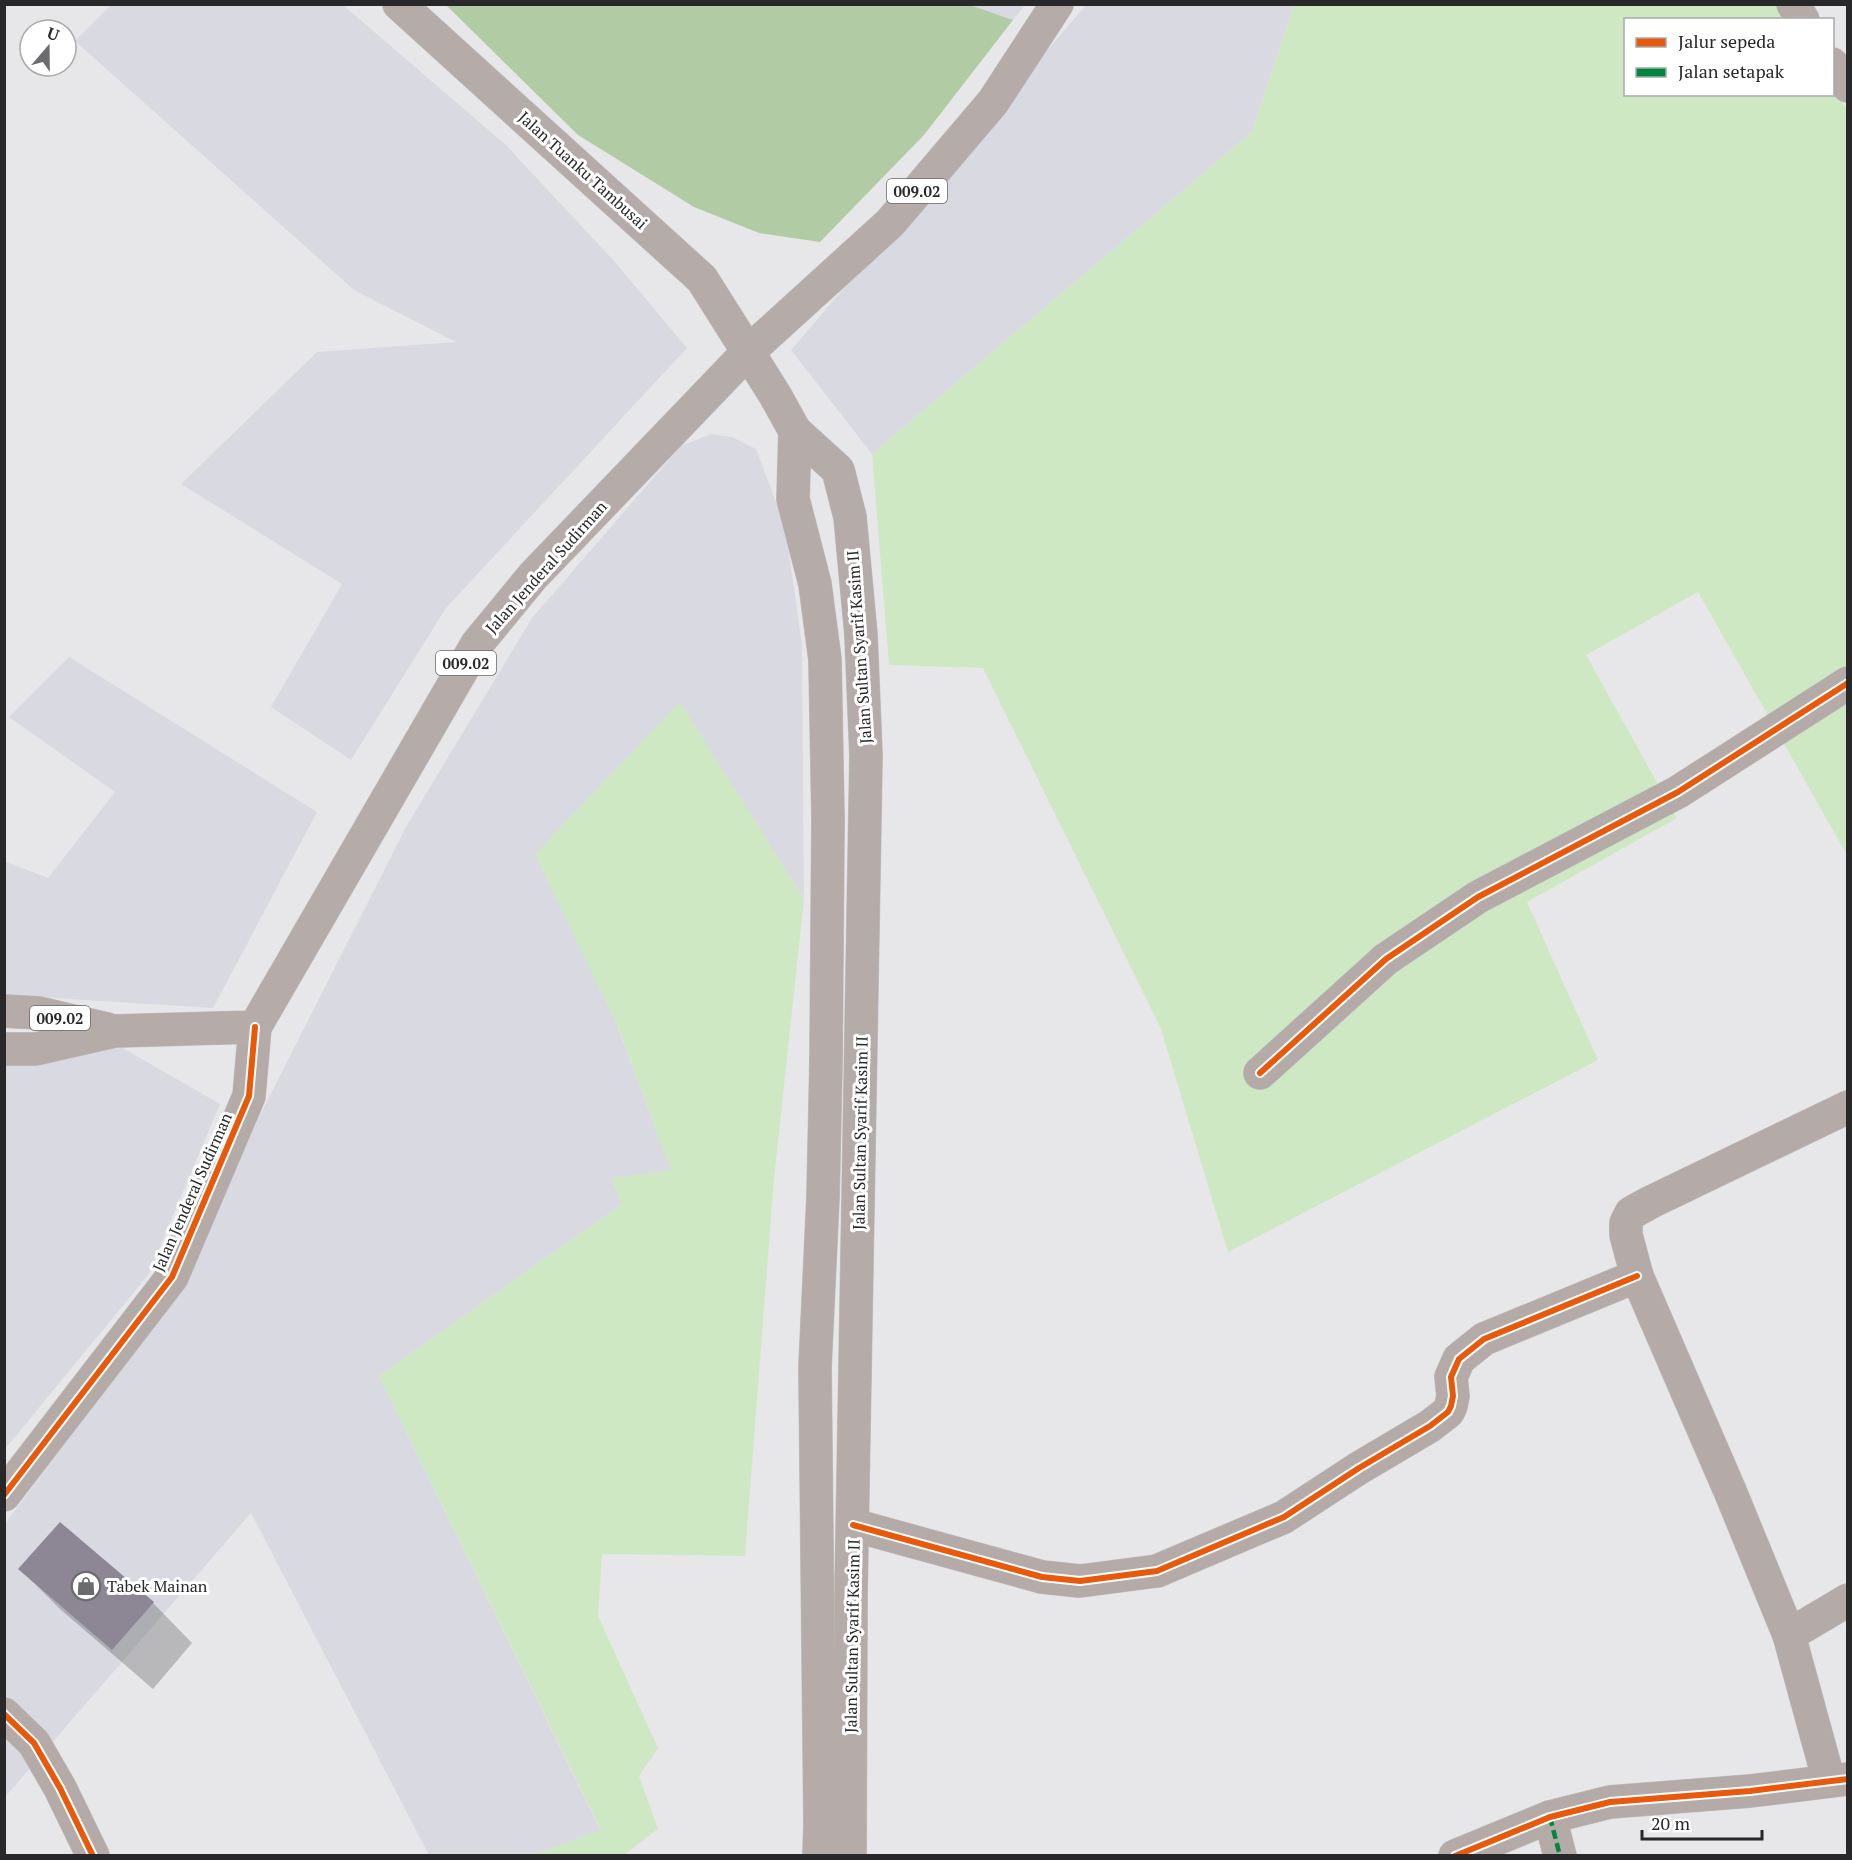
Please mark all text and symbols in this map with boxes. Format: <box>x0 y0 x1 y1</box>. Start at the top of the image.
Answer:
north arrow <box>18 18 78 78</box>
legend <box>1624 18 1834 96</box>
text: U <box>44 22 63 46</box>
text: Jalur sepeda <box>1678 29 1775 53</box>
text: Jalan setapak <box>1678 59 1785 83</box>
street label: Jalan Tuanku Tambusai <box>514 106 652 234</box>
road number: 009.02 <box>887 179 947 203</box>
street label: Jalan Jenderal Sudirman <box>480 495 612 638</box>
street label: Jalan Sultan Syarif Kasim II <box>841 549 877 745</box>
road number: 009.02 <box>436 651 496 675</box>
road number: 009.02 <box>30 1006 90 1030</box>
street label: Jalan Sultan Syarif Kasim II <box>847 1036 873 1230</box>
street label: Jalan Jenderal Sudirman <box>147 1109 237 1275</box>
street label: Jalan Sultan Syarif Kasim II <box>839 1539 865 1733</box>
shop icon: Tabek Mainan <box>70 1570 102 1602</box>
place label: Tabek Mainan <box>107 1575 208 1597</box>
scale bar <box>1642 1803 1762 1841</box>
text: 20 m <box>1651 1811 1691 1835</box>

